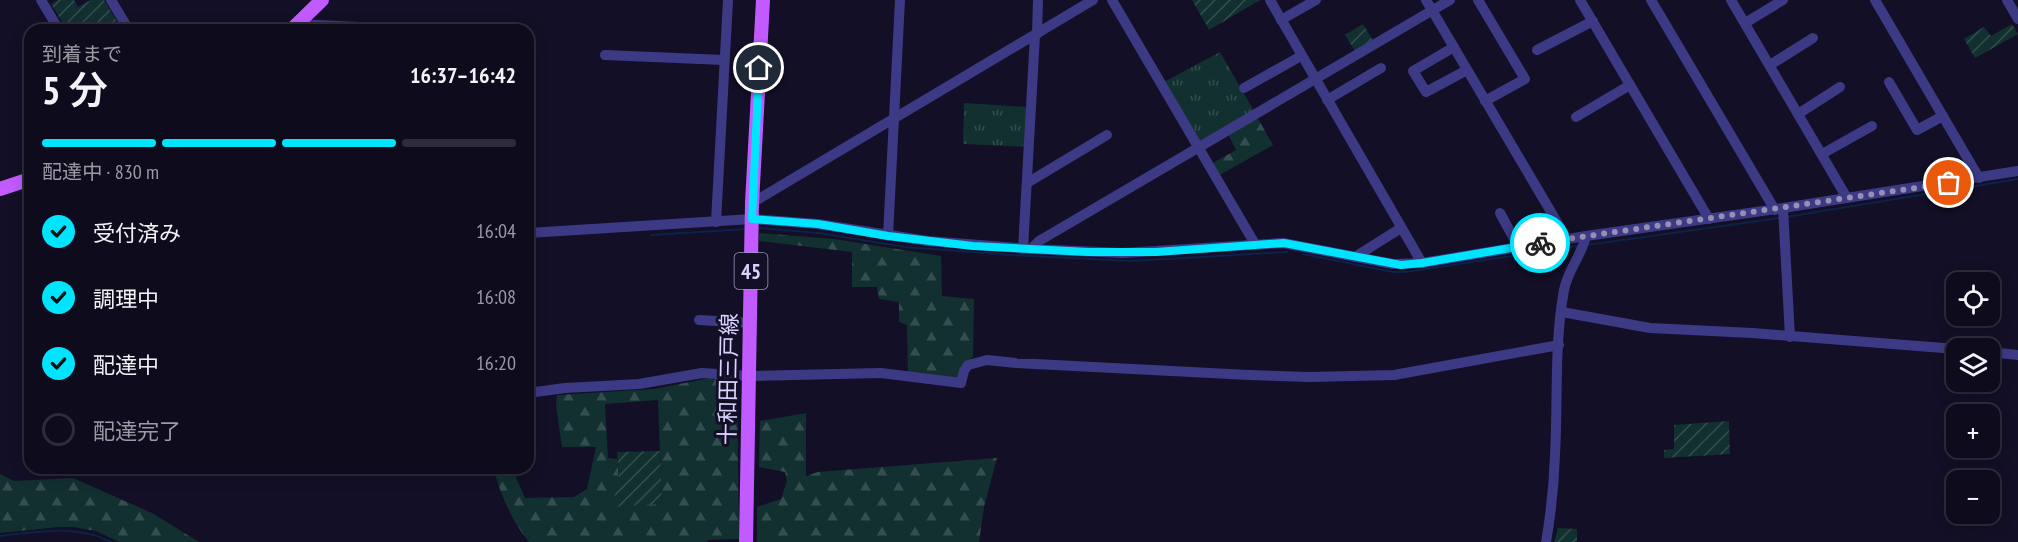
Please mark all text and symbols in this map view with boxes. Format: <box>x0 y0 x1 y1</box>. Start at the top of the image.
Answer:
text: 到着まで <box>42 41 122 67</box>
pin <box>733 42 784 93</box>
icon: home <box>742 51 775 84</box>
text: 16:37–16:42 <box>410 61 516 89</box>
text: 5 分 <box>42 64 108 115</box>
pin <box>1923 157 1974 208</box>
text: 配達中 · 830 m <box>42 159 159 185</box>
icon: bag <box>1932 166 1965 199</box>
courier <box>1510 213 1570 273</box>
icon: check <box>42 215 75 248</box>
text: 16:04 <box>476 218 516 244</box>
text: 受付済み <box>93 219 181 247</box>
icon: bike <box>1524 227 1557 260</box>
road number: 45 <box>734 253 768 289</box>
map controls <box>1946 272 2000 524</box>
button: locate <box>1946 272 2000 326</box>
icon: check <box>42 281 75 314</box>
text: 16:08 <box>476 284 516 310</box>
text: 調理中 <box>93 285 159 313</box>
street label: 十和田三戸線 <box>713 313 743 445</box>
button: layers <box>1946 338 2000 392</box>
icon: check <box>42 347 75 380</box>
text: 16:20 <box>476 350 516 376</box>
text: 配達中 <box>93 351 159 379</box>
button: + <box>1946 404 2000 458</box>
text: 配達完了 <box>93 417 181 445</box>
button: − <box>1946 470 2000 524</box>

